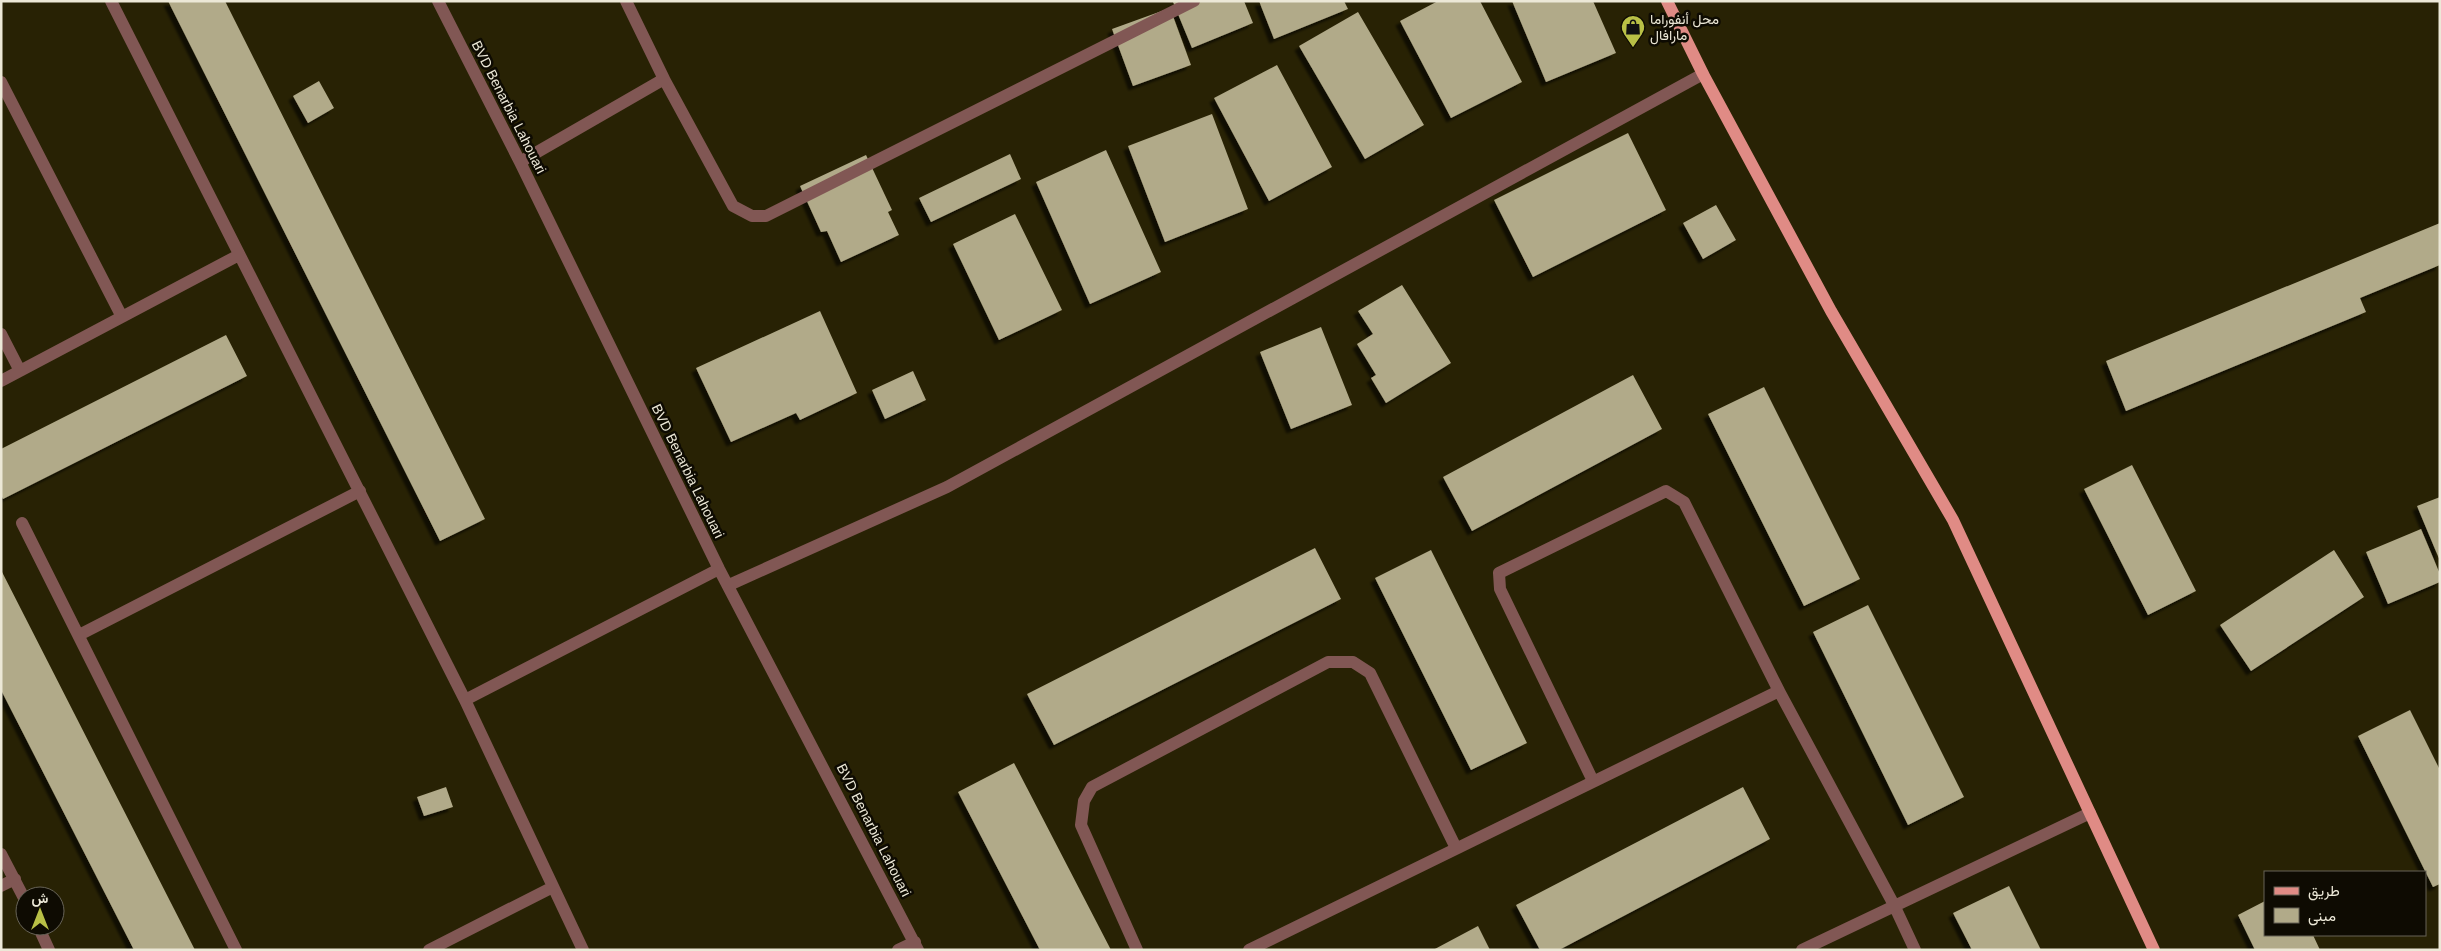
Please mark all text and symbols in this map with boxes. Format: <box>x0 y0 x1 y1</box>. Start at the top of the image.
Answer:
place label: محل أنفوراما مارافال <box>1650 11 1719 45</box>
shop icon: محل أنفوراما مارافال <box>1620 14 1646 48</box>
street label: BVD Benarbia Lahouari <box>468 38 550 176</box>
street label: BVD Benarbia Lahouari <box>649 401 727 541</box>
street label: BVD Benarbia Lahouari <box>833 761 915 899</box>
legend <box>2264 871 2426 936</box>
text: طريق <box>2308 882 2340 901</box>
north arrow <box>15 886 65 936</box>
text: ش <box>32 890 49 907</box>
text: مبنى <box>2308 907 2336 926</box>

